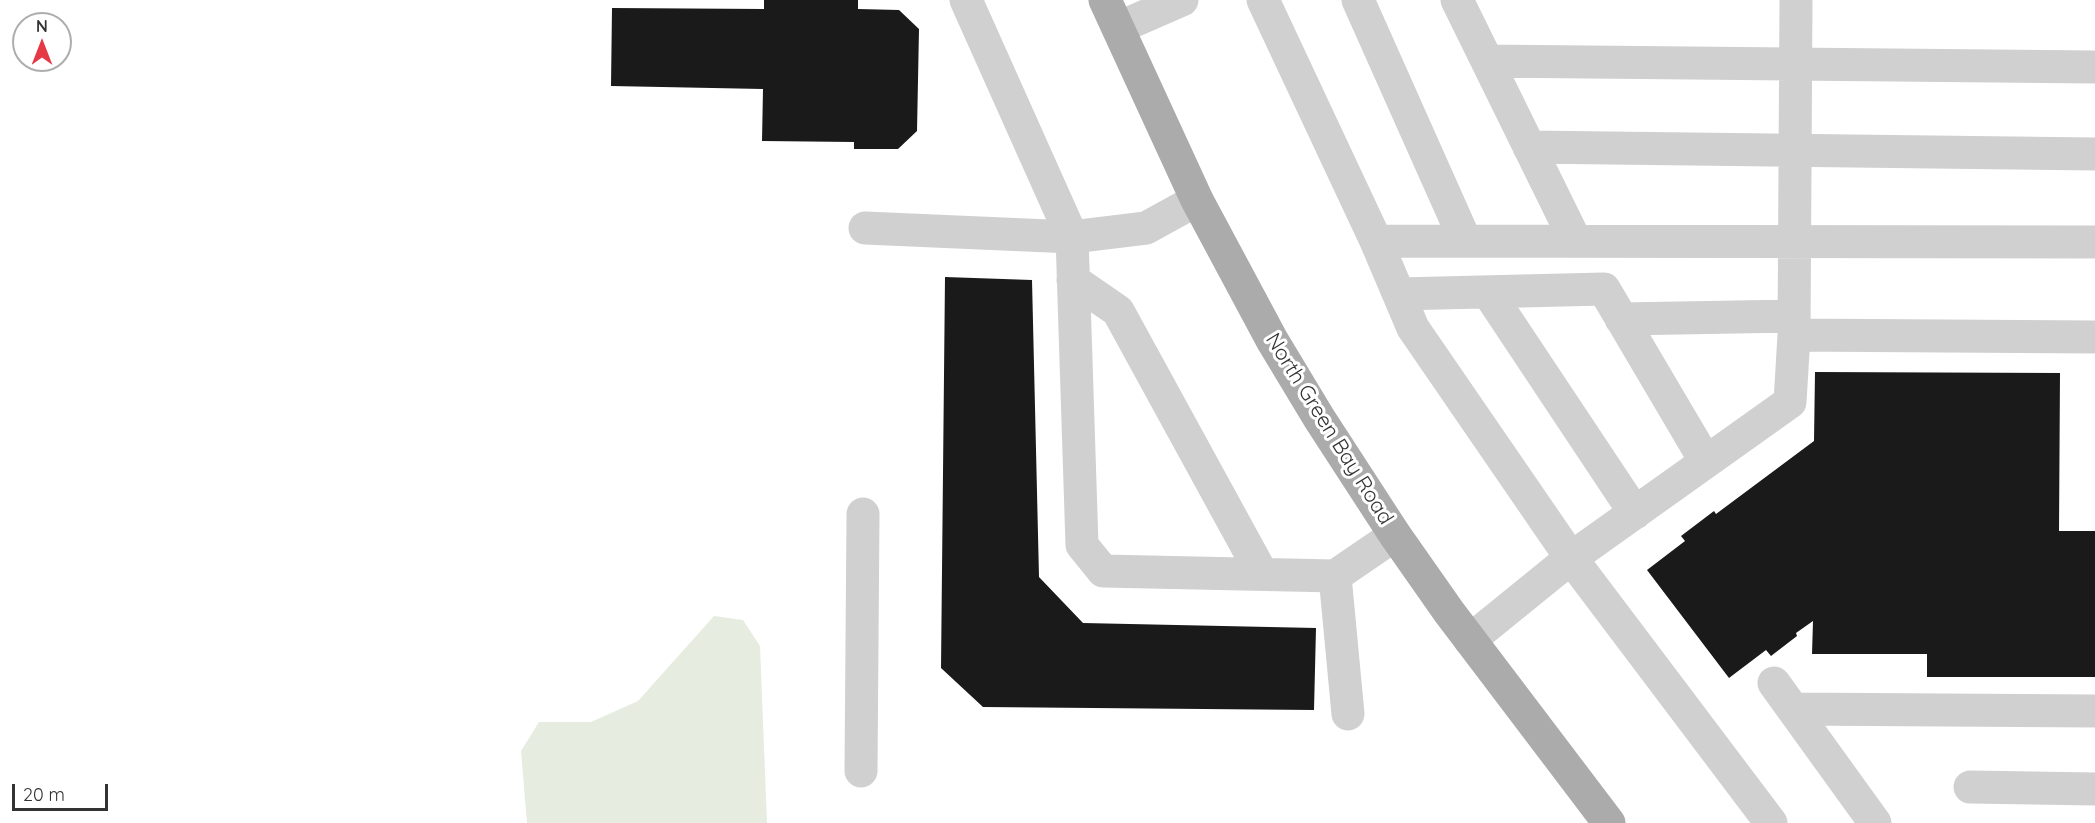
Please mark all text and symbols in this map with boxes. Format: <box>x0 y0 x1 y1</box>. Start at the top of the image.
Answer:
north arrow <box>12 12 72 72</box>
text: N <box>36 16 48 36</box>
street label: North Green Bay Road <box>1260 329 1398 529</box>
scale bar <box>15 772 111 810</box>
text: 20 m <box>23 783 65 806</box>

